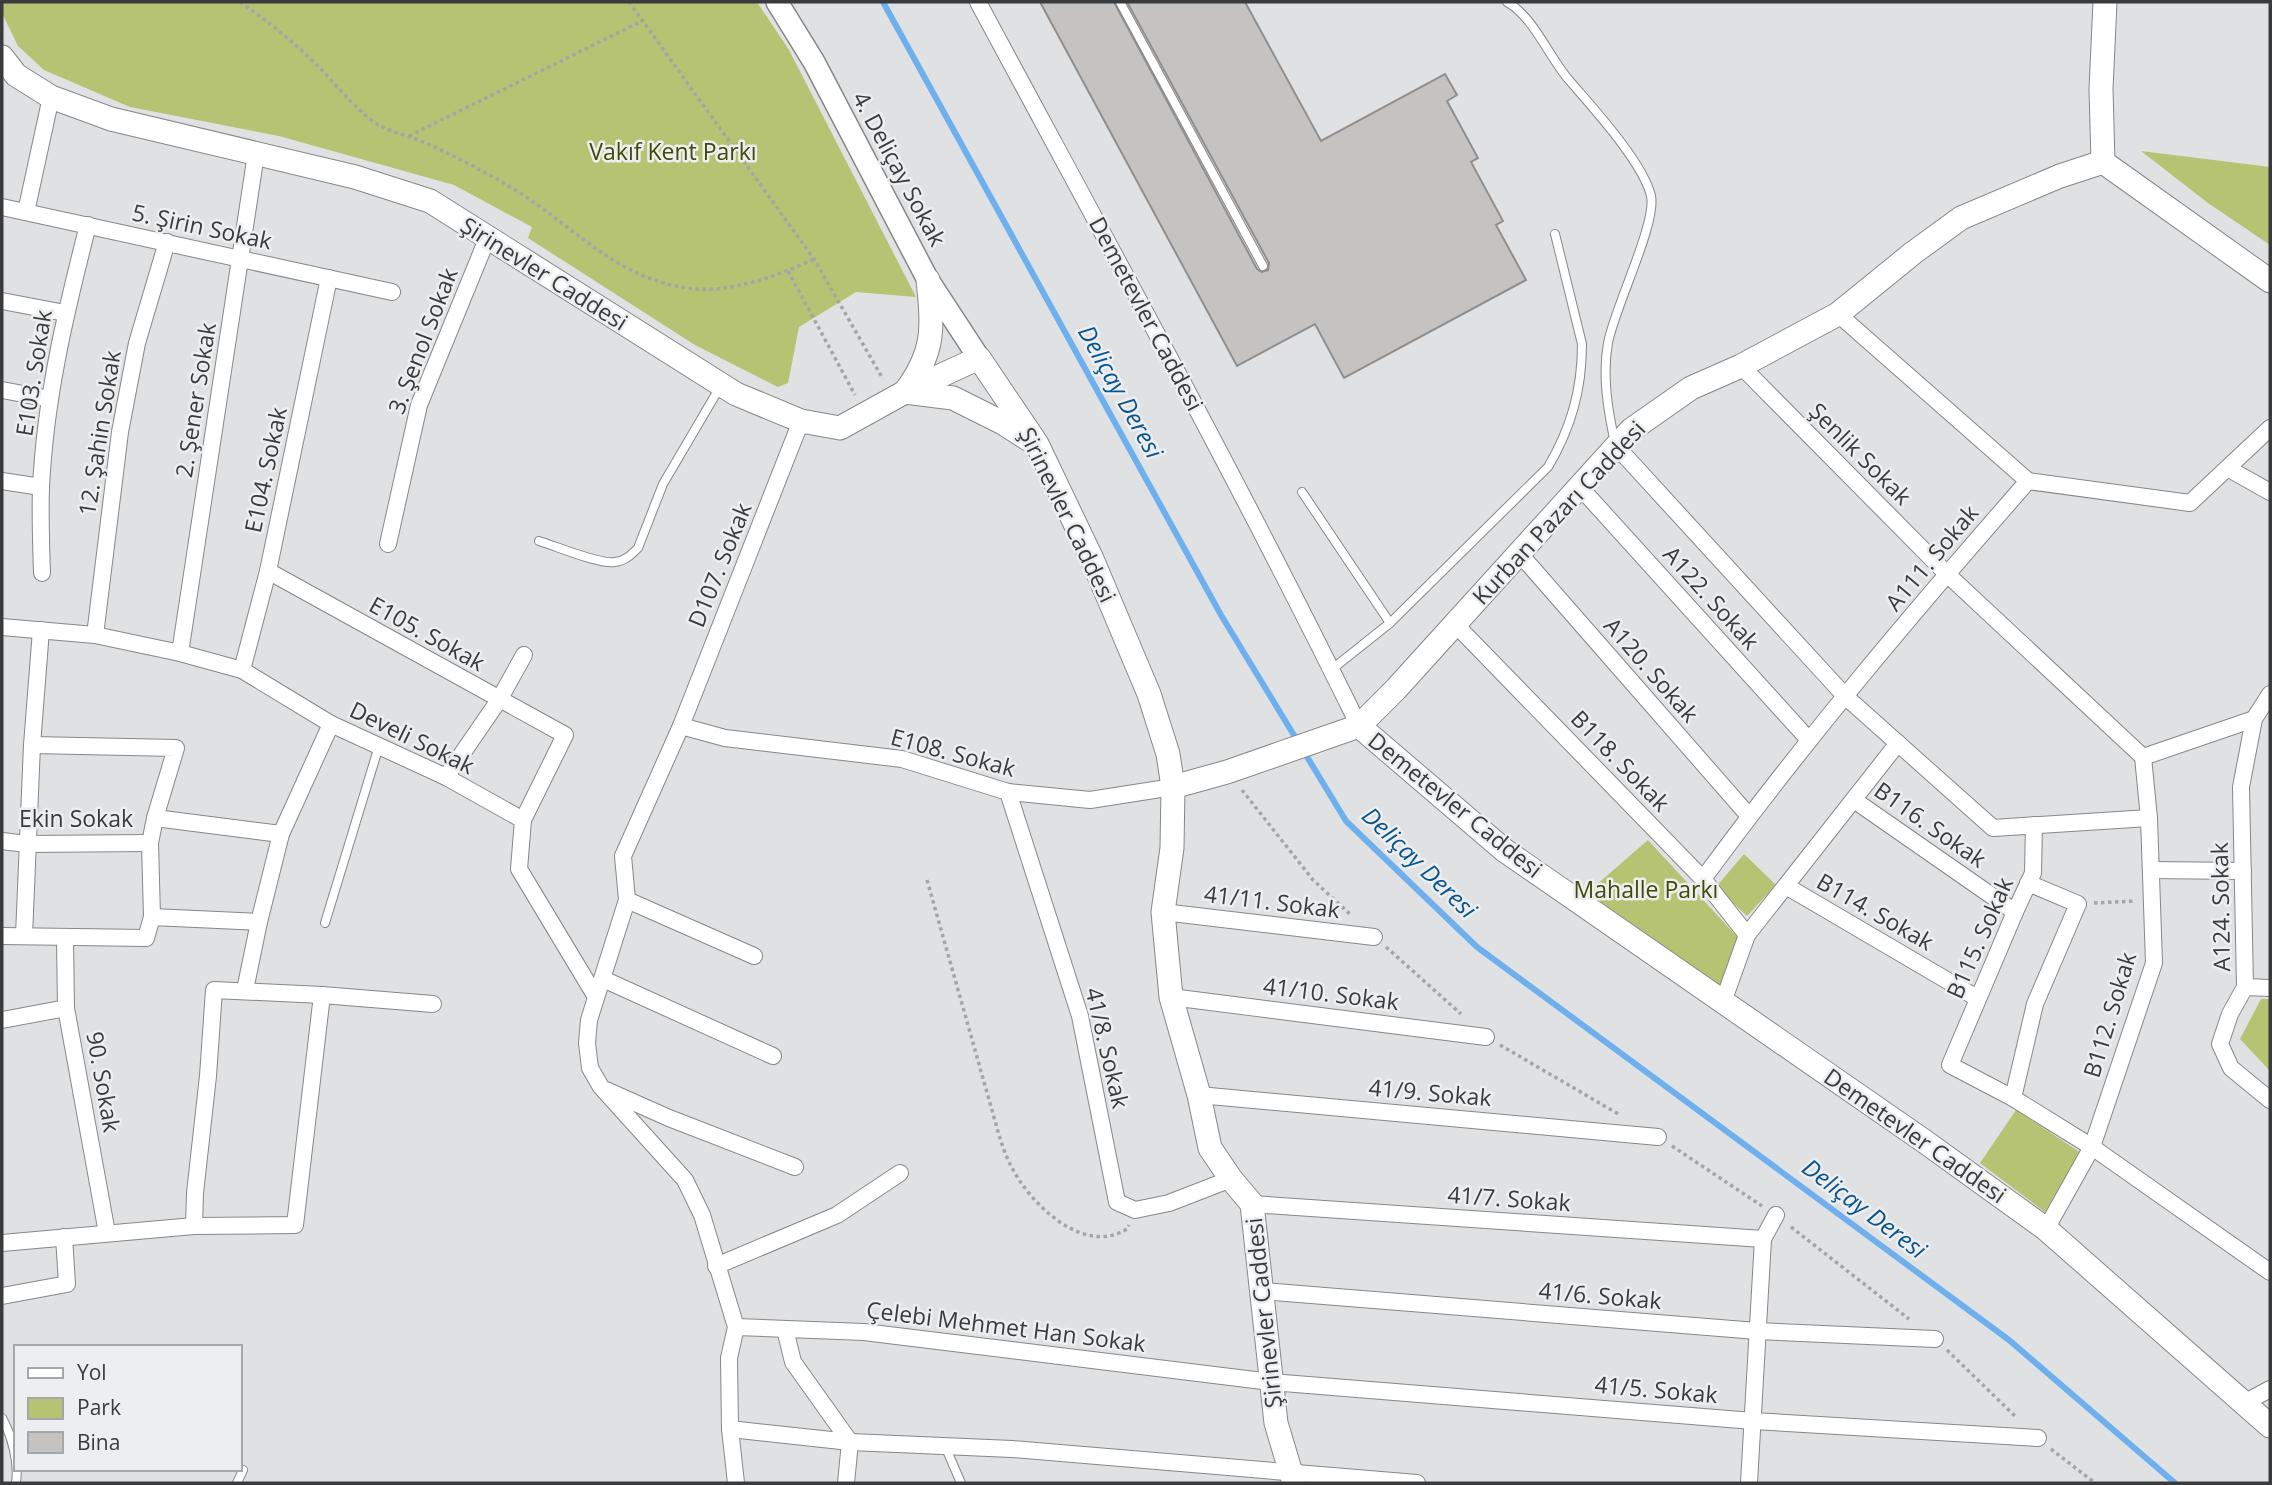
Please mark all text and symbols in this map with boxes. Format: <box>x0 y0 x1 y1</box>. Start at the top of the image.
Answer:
street label: 4. Deliçay Sokak <box>846 85 954 252</box>
park label: Vakıf Kent Parkı <box>589 135 757 167</box>
street label: 5. Şirin Sokak <box>129 196 275 256</box>
street label: Şirinevler Caddesi <box>455 209 634 337</box>
street label: Demetevler Caddesi <box>1082 211 1212 416</box>
street label: 3. Şenol Sokak <box>380 263 465 418</box>
street label: E103. Sokak <box>7 307 59 438</box>
water label: Deliçay Deresi <box>1071 319 1172 465</box>
street label: 2. Şener Sokak <box>167 320 223 480</box>
street label: 12. Şahin Sokak <box>70 348 128 518</box>
street label: Şenlik Sokak <box>1802 395 1919 512</box>
street label: E104. Sokak <box>236 404 294 536</box>
street label: Kurban Pazarı Caddesi <box>1464 413 1652 611</box>
street label: Şirinevler Caddesi <box>1012 422 1124 608</box>
street label: D107. Sokak <box>680 498 759 632</box>
street label: A111. Sokak <box>1877 498 1985 617</box>
street label: A122. Sokak <box>1657 539 1767 656</box>
street label: E105. Sokak <box>364 588 491 678</box>
street label: A120. Sokak <box>1597 610 1706 729</box>
street label: Develi Sokak <box>345 693 480 781</box>
street label: B118. Sokak <box>1564 703 1677 818</box>
street label: E108. Sokak <box>887 720 1019 784</box>
street label: Demetevler Caddesi <box>1362 724 1549 885</box>
street label: B116. Sokak <box>1868 774 1993 874</box>
water label: Deliçay Deresi <box>1355 799 1485 926</box>
street label: Ekin Sokak <box>19 802 133 834</box>
street label: A124. Sokak <box>2203 842 2237 972</box>
street label: B114. Sokak <box>1811 865 1940 957</box>
street label: B115. Sokak <box>1938 872 2020 1003</box>
park label: Mahalle Parkı <box>1574 873 1718 905</box>
street label: 41/11. Sokak <box>1202 877 1342 925</box>
street label: B112. Sokak <box>2075 948 2143 1081</box>
street label: 41/10. Sokak <box>1261 969 1401 1017</box>
street label: 41/8. Sokak <box>1079 984 1137 1111</box>
street label: 90. Sokak <box>79 1029 129 1135</box>
street label: Demetevler Caddesi <box>1818 1060 2013 1210</box>
street label: 41/9. Sokak <box>1367 1071 1493 1113</box>
water label: Deliçay Deresi <box>1796 1150 1935 1266</box>
street label: 41/7. Sokak <box>1446 1178 1572 1218</box>
street label: Şirinevler Caddesi <box>1237 1216 1289 1410</box>
street label: 41/6. Sokak <box>1537 1274 1663 1316</box>
street label: Çelebi Mehmet Han Sokak <box>865 1293 1148 1359</box>
legend <box>14 1345 242 1471</box>
text: Yol <box>77 1358 107 1386</box>
street label: 41/5. Sokak <box>1593 1368 1719 1410</box>
text: Park <box>77 1393 121 1421</box>
text: Bina <box>77 1428 120 1456</box>

